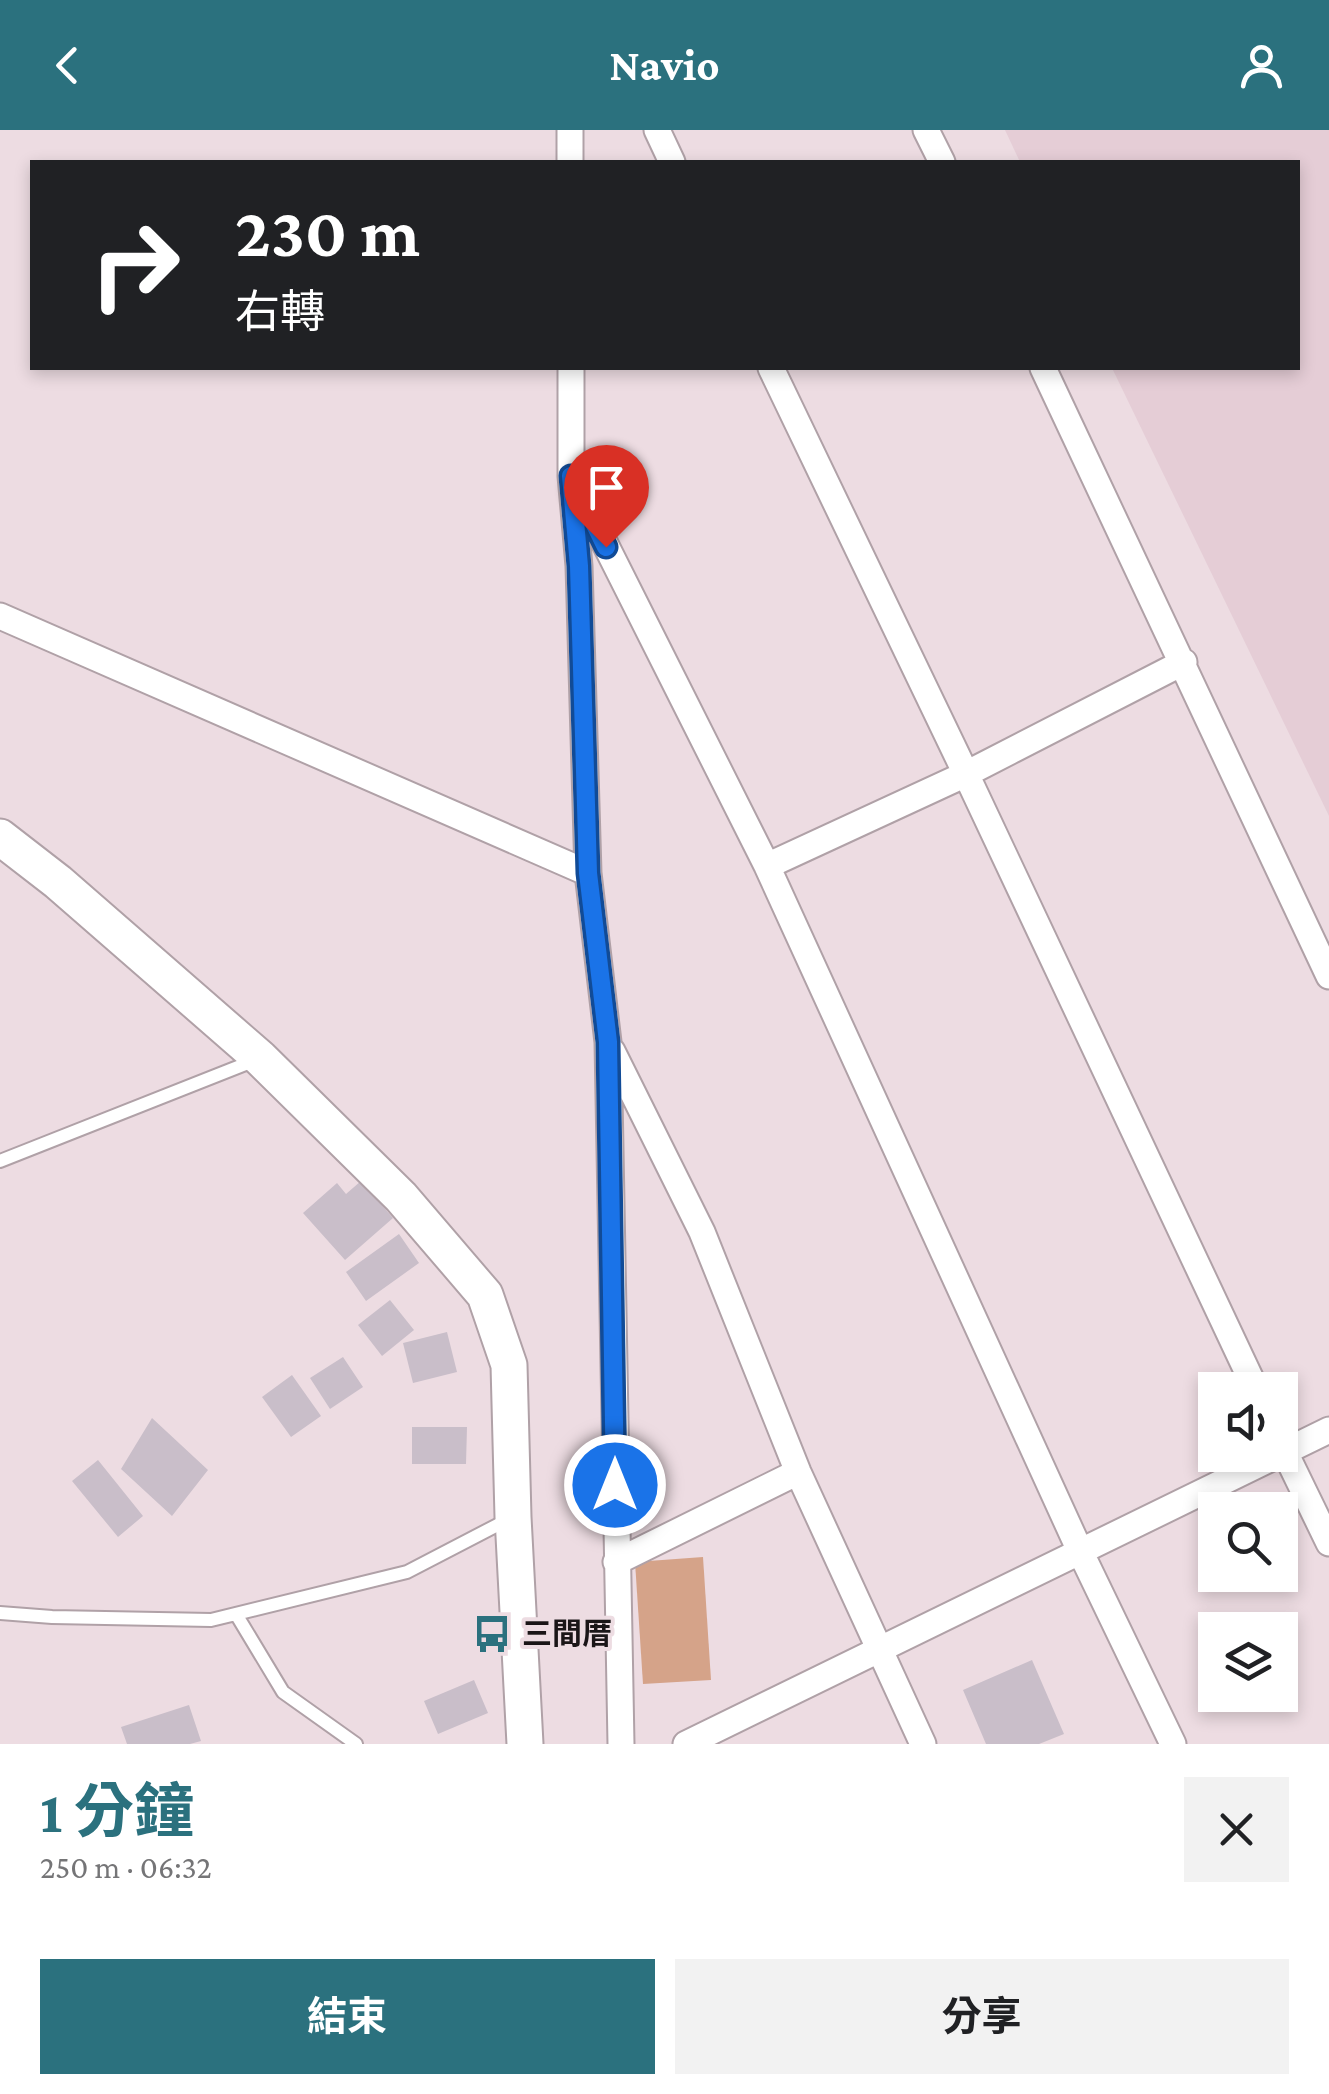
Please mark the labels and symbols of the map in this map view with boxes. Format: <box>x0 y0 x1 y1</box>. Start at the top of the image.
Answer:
pin <box>564 445 649 548</box>
position arrow <box>563 1433 667 1537</box>
bus stop icon: 三間厝 <box>471 1613 513 1655</box>
place label: 三間厝 <box>522 1617 612 1650</box>

